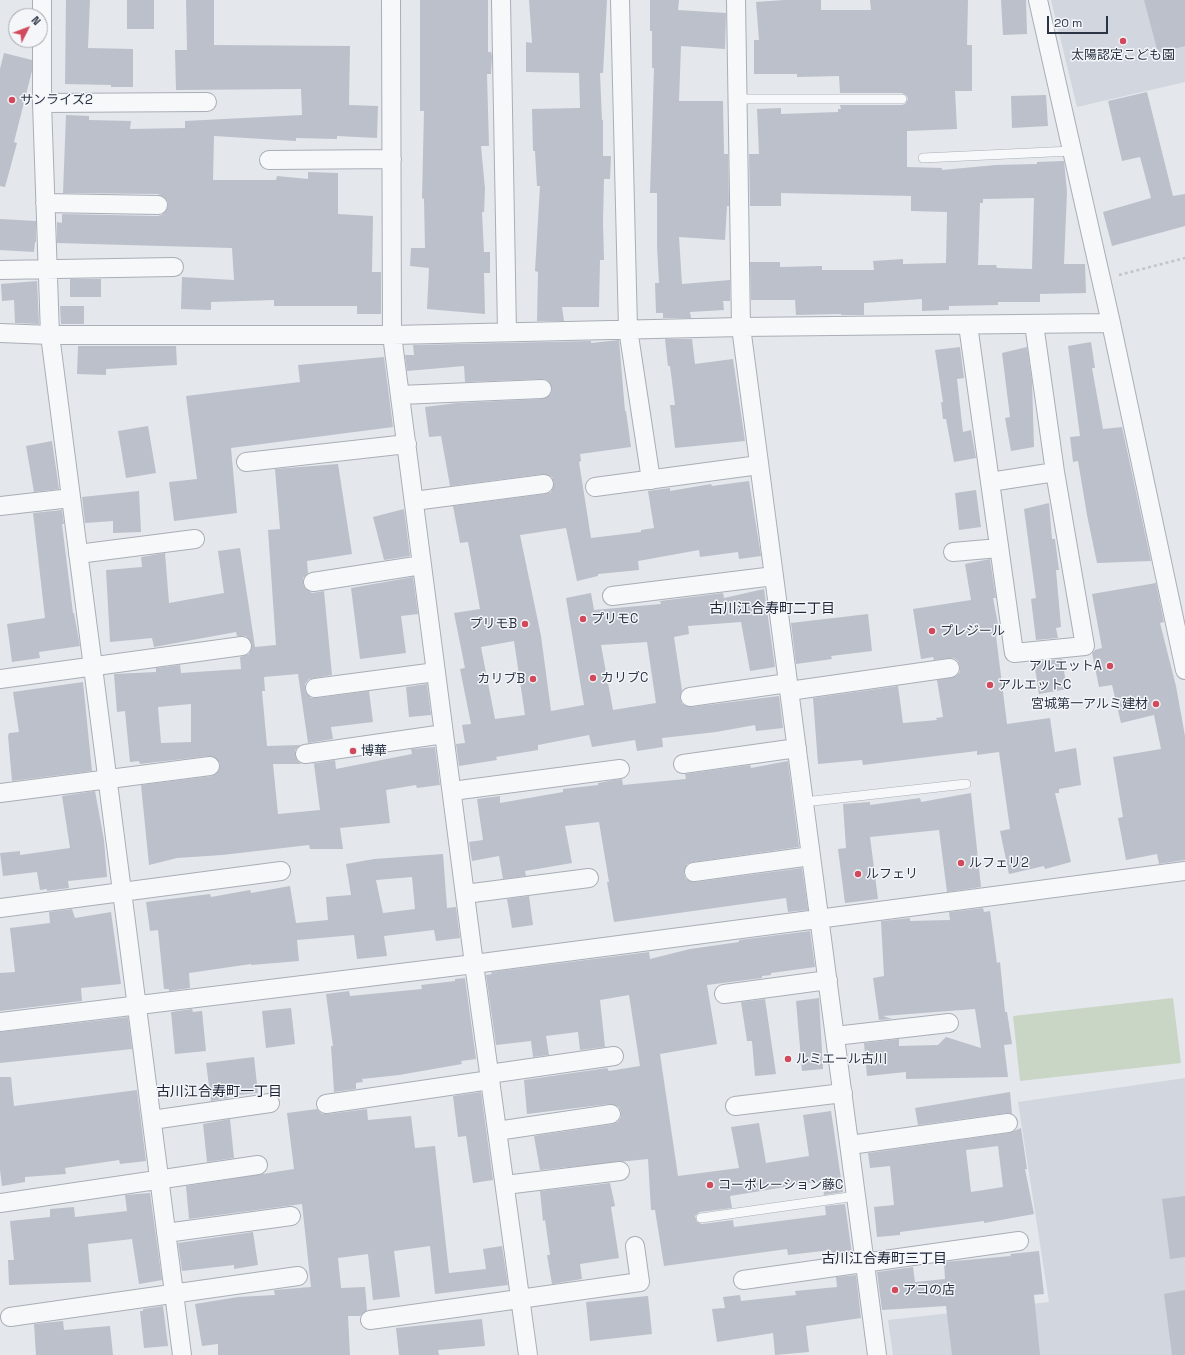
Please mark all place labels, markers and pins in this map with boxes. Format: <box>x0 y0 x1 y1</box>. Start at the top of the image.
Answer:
marker: 太陽認定こども園 <box>1118 36 1128 46</box>
place label: 太陽認定こども園 <box>1071 47 1175 63</box>
place label: サンライズ2 <box>20 92 93 108</box>
marker: サンライズ2 <box>7 95 17 105</box>
place label: プリモC <box>591 611 638 627</box>
marker: プリモC <box>578 614 588 624</box>
place label: プリモB <box>469 616 517 632</box>
marker: プリモB <box>520 619 530 629</box>
place label: プレジール <box>940 623 1005 639</box>
marker: プレジール <box>927 626 937 636</box>
place label: アルエットA <box>1029 658 1102 674</box>
marker: アルエットA <box>1105 661 1115 671</box>
place label: カリブC <box>601 670 648 686</box>
place label: カリブB <box>477 671 525 687</box>
marker: カリブC <box>588 673 598 683</box>
marker: カリブB <box>528 674 538 684</box>
place label: アルエットC <box>998 677 1071 693</box>
marker: アルエットC <box>985 680 995 690</box>
place label: 宮城第一アルミ建材 <box>1031 696 1148 712</box>
marker: 宮城第一アルミ建材 <box>1151 699 1161 709</box>
place label: 博華 <box>361 743 387 759</box>
marker: 博華 <box>348 746 358 756</box>
place label: ルフェリ2 <box>969 855 1029 871</box>
marker: ルフェリ2 <box>956 858 966 868</box>
place label: ルフェリ <box>866 866 918 882</box>
marker: ルフェリ <box>853 869 863 879</box>
place label: ルミエール古川 <box>796 1051 887 1067</box>
marker: ルミエール古川 <box>783 1054 793 1064</box>
place label: コーポレーション藤C <box>718 1177 843 1193</box>
marker: コーポレーション藤C <box>705 1180 715 1190</box>
place label: アコの店 <box>903 1282 955 1298</box>
marker: アコの店 <box>890 1285 900 1295</box>

